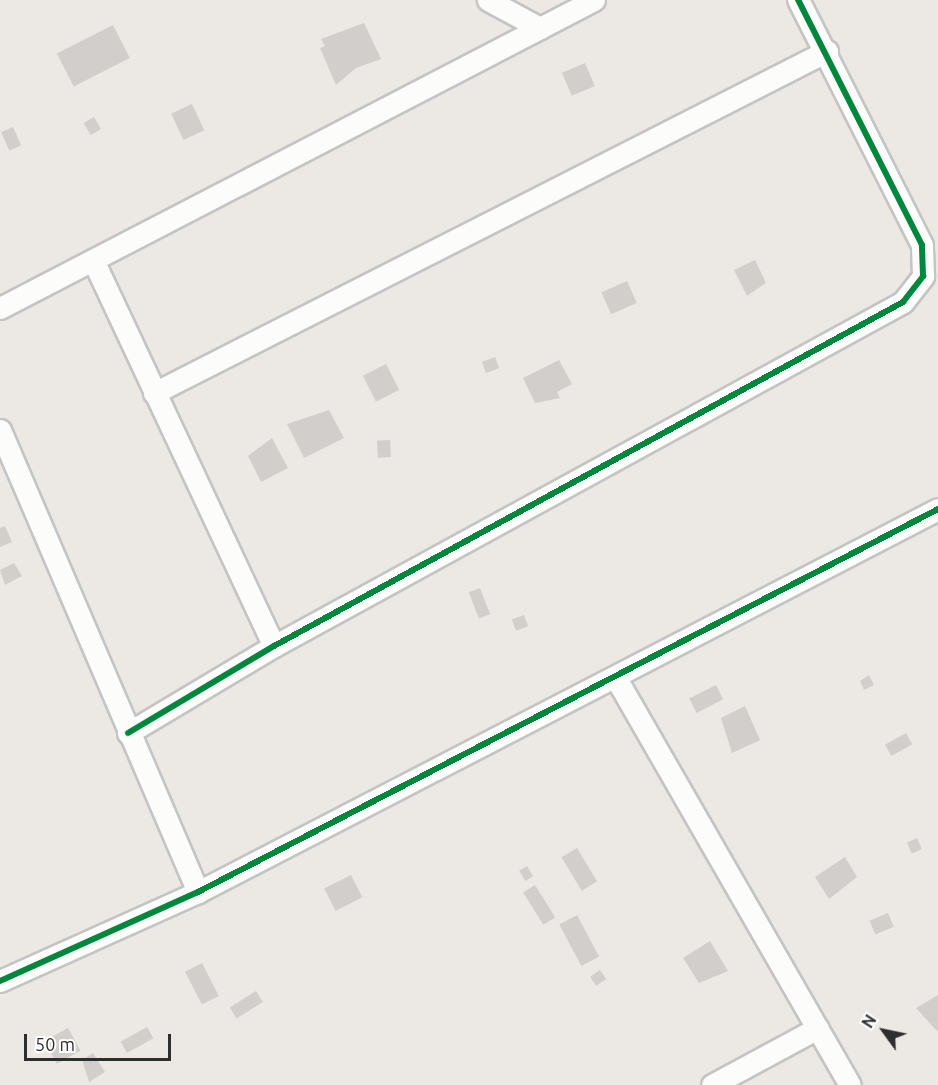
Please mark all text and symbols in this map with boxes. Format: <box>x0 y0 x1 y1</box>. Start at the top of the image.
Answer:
north arrow <box>854 1001 914 1061</box>
text: N <box>858 1011 880 1031</box>
scale bar <box>27 1022 174 1060</box>
text: 50 m <box>35 1034 75 1054</box>

